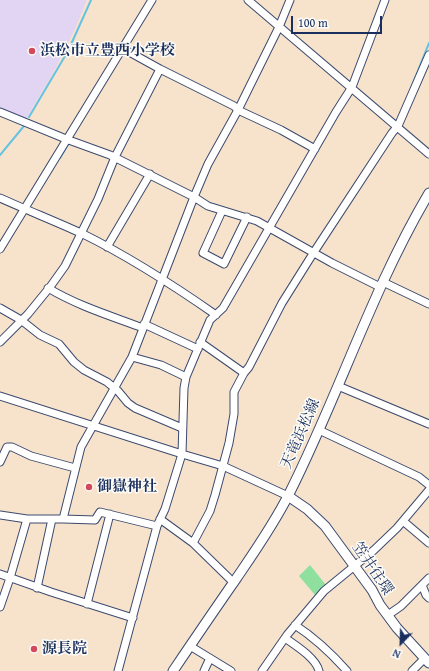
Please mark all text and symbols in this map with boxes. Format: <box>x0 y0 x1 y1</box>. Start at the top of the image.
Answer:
scale bar <box>293 8 384 34</box>
text: 100 m <box>298 14 328 31</box>
place label: 浜松市立豊西小学校 <box>40 42 175 60</box>
marker: 浜松市立豊西小学校 <box>27 46 37 56</box>
street label: 天竜浜松線 <box>278 396 324 472</box>
place label: 御嶽神社 <box>97 478 157 496</box>
marker: 御嶽神社 <box>84 482 94 492</box>
street label: 笠井往環 <box>348 539 396 599</box>
north arrow <box>381 623 421 663</box>
place label: 源長院 <box>42 640 87 658</box>
marker: 源長院 <box>29 644 39 654</box>
text: N <box>390 645 403 663</box>

